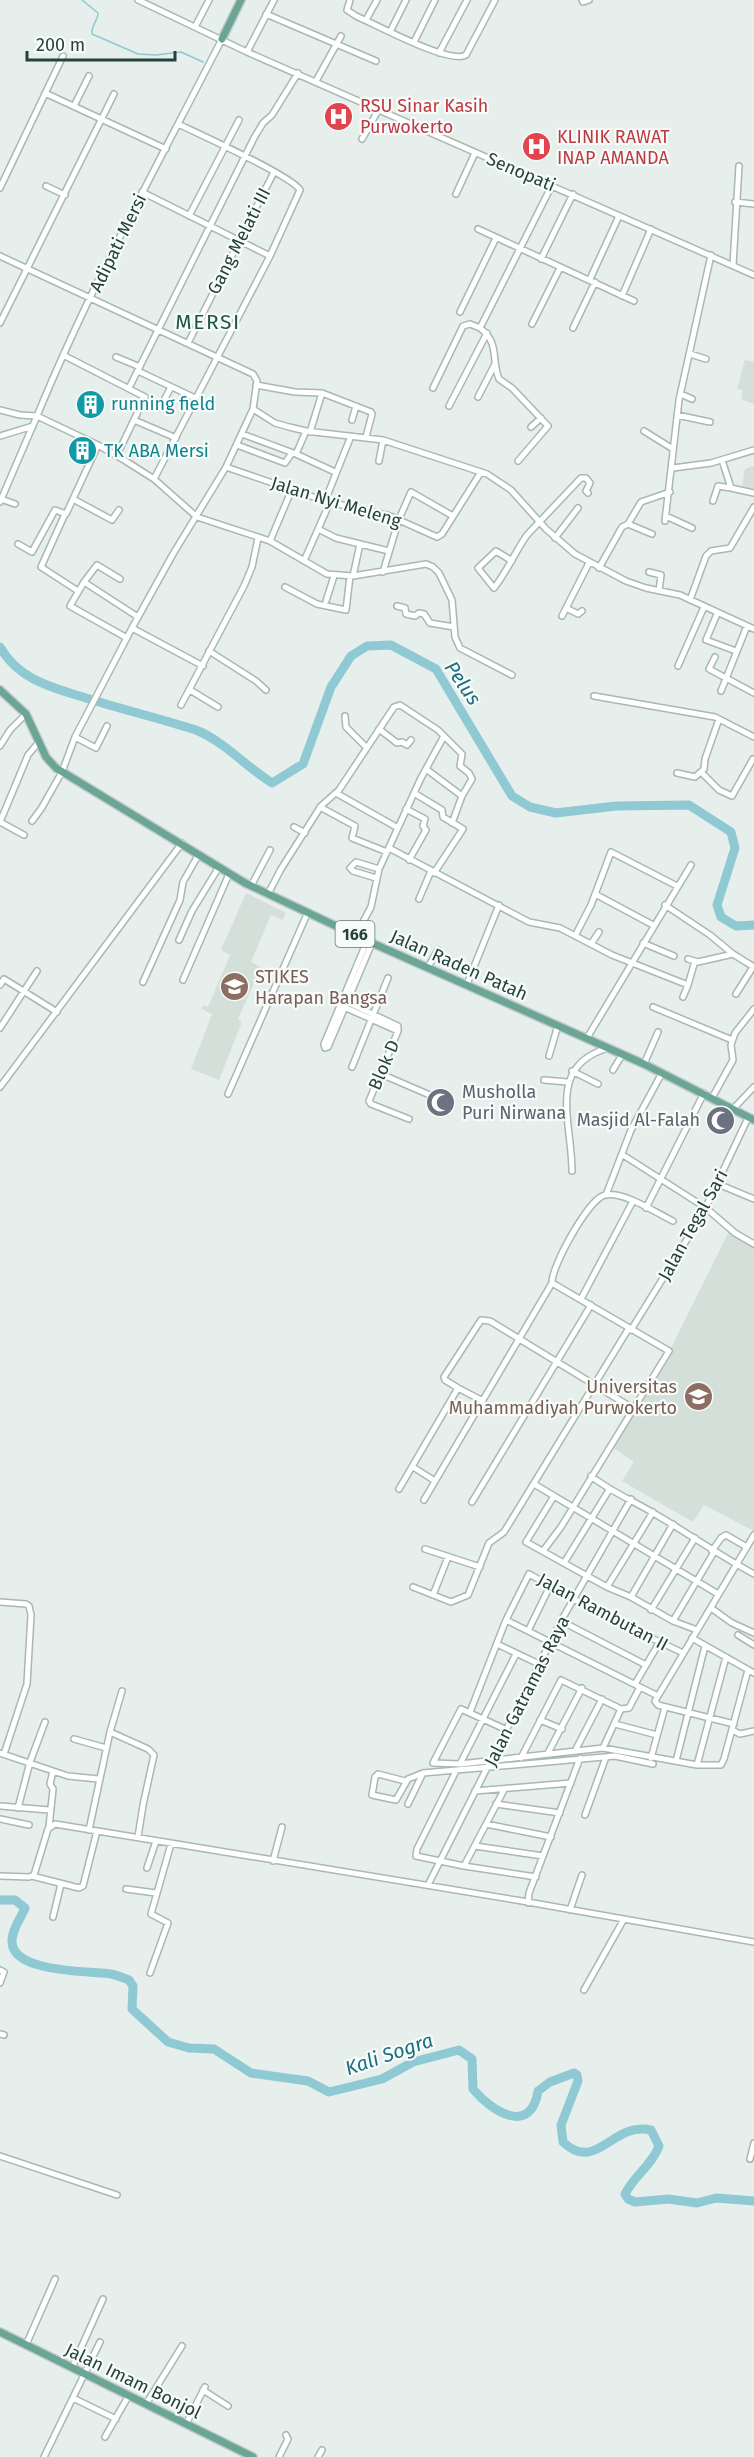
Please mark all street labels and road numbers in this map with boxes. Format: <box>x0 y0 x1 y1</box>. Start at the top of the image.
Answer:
street label: Senopati <box>483 148 559 196</box>
street label: Gang Melati III <box>203 184 275 298</box>
street label: Adipati Mersi <box>85 190 151 296</box>
street label: Jalan Nyi Meleng <box>268 472 404 532</box>
road number: 166 <box>336 921 374 947</box>
street label: Jalan Raden Patah <box>387 925 531 1005</box>
street label: Blok D <box>364 1037 404 1093</box>
street label: Jalan Tegal Sari <box>653 1166 733 1284</box>
street label: Jalan Rambutan II <box>534 1568 672 1656</box>
street label: Jalan Gatramas Raya <box>480 1612 574 1770</box>
street label: Jalan Imam Bonjol <box>61 2338 205 2424</box>

